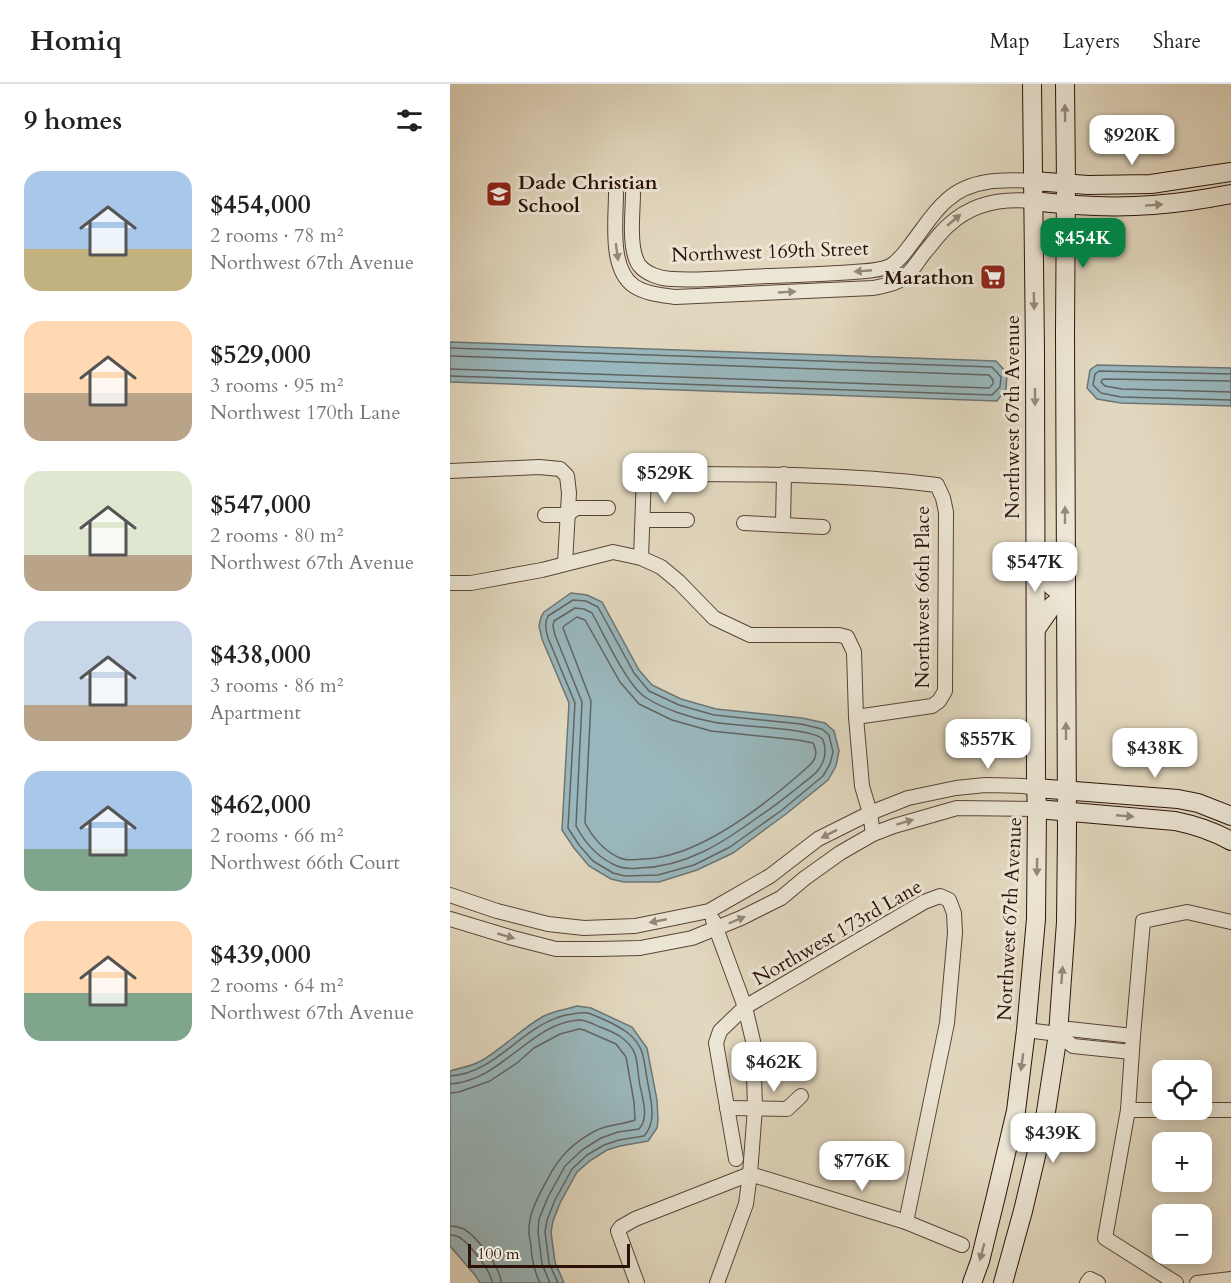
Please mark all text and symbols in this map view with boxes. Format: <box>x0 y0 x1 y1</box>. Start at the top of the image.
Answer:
text: Homiq <box>30 22 122 60</box>
text: Map <box>990 27 1030 56</box>
text: Layers <box>1063 27 1120 56</box>
text: Share <box>1153 27 1201 56</box>
text: 9 homes <box>24 103 122 138</box>
icon: filters <box>393 104 426 137</box>
one-way arrow <box>1061 104 1070 123</box>
pin: $920K <box>1090 115 1174 166</box>
text: $920K <box>1103 121 1161 148</box>
place label: Dade Christian School <box>518 169 658 219</box>
school or university icon: Dade Christian School <box>484 179 514 209</box>
text: $454,000 <box>210 187 311 222</box>
icon: home <box>72 195 144 267</box>
one-way arrow <box>1144 200 1163 210</box>
one-way arrow <box>946 214 962 227</box>
pin: $454K <box>1041 218 1125 269</box>
text: 2 rooms · 78 m² <box>210 222 343 249</box>
text: $454K <box>1054 224 1112 251</box>
street label: Northwest 169th Street <box>671 235 870 268</box>
one-way arrow <box>613 242 622 261</box>
text: Northwest 67th Avenue <box>210 249 414 276</box>
supermarket icon: Marathon <box>978 262 1008 292</box>
place label: Marathon <box>884 264 974 291</box>
one-way arrow <box>854 266 873 276</box>
one-way arrow <box>778 287 797 296</box>
one-way arrow <box>1029 292 1039 311</box>
street label: Northwest 67th Avenue <box>999 315 1026 519</box>
text: $529,000 <box>210 337 311 372</box>
icon: home <box>72 345 144 417</box>
text: 3 rooms · 95 m² <box>210 372 343 399</box>
one-way arrow <box>1030 388 1040 407</box>
text: Northwest 170th Lane <box>210 399 401 426</box>
pin: $529K <box>623 453 707 504</box>
text: $529K <box>636 459 694 486</box>
text: $547,000 <box>210 487 311 522</box>
icon: home <box>72 495 144 567</box>
street label: Northwest 66th Place <box>909 506 936 688</box>
one-way arrow <box>1060 506 1070 525</box>
text: 2 rooms · 80 m² <box>210 522 343 549</box>
pin: $547K <box>993 542 1077 593</box>
text: $547K <box>1006 548 1064 575</box>
text: Northwest 67th Avenue <box>210 549 414 576</box>
text: $438,000 <box>210 637 311 672</box>
icon: home <box>72 645 144 717</box>
text: 3 rooms · 86 m² <box>210 672 343 699</box>
text: Apartment <box>210 699 301 726</box>
pin: $557K <box>946 719 1030 770</box>
one-way arrow <box>1061 722 1071 741</box>
text: $557K <box>959 725 1017 752</box>
pin: $438K <box>1113 728 1197 779</box>
text: $438K <box>1126 734 1184 761</box>
text: $462,000 <box>210 787 311 822</box>
icon: home <box>72 795 144 867</box>
one-way arrow <box>1115 811 1134 821</box>
street label: Northwest 67th Avenue <box>991 816 1028 1022</box>
one-way arrow <box>896 817 914 827</box>
text: 2 rooms · 66 m² <box>210 822 343 849</box>
one-way arrow <box>820 829 837 839</box>
text: Northwest 66th Court <box>210 849 400 876</box>
one-way arrow <box>1032 858 1042 877</box>
street label: Northwest 173rd Lane <box>748 873 927 992</box>
one-way arrow <box>728 915 746 924</box>
one-way arrow <box>648 917 667 926</box>
one-way arrow <box>497 932 515 941</box>
text: $439,000 <box>210 937 311 972</box>
icon: home <box>72 945 144 1017</box>
one-way arrow <box>1057 966 1067 985</box>
text: 2 rooms · 64 m² <box>210 972 343 999</box>
text: Northwest 67th Avenue <box>210 999 414 1026</box>
pin: $462K <box>732 1042 816 1093</box>
text: $462K <box>745 1048 803 1075</box>
one-way arrow <box>1018 1052 1027 1071</box>
map controls <box>1152 1060 1212 1264</box>
button: locate <box>1152 1060 1212 1120</box>
pin: $439K <box>1011 1113 1095 1164</box>
text: $439K <box>1024 1119 1082 1146</box>
button: + <box>1152 1132 1212 1192</box>
pin: $776K <box>820 1141 904 1192</box>
text: $776K <box>833 1147 891 1174</box>
button: − <box>1152 1204 1212 1264</box>
scale bar <box>468 1241 630 1268</box>
text: 100 m <box>477 1243 519 1265</box>
one-way arrow <box>976 1243 986 1261</box>

